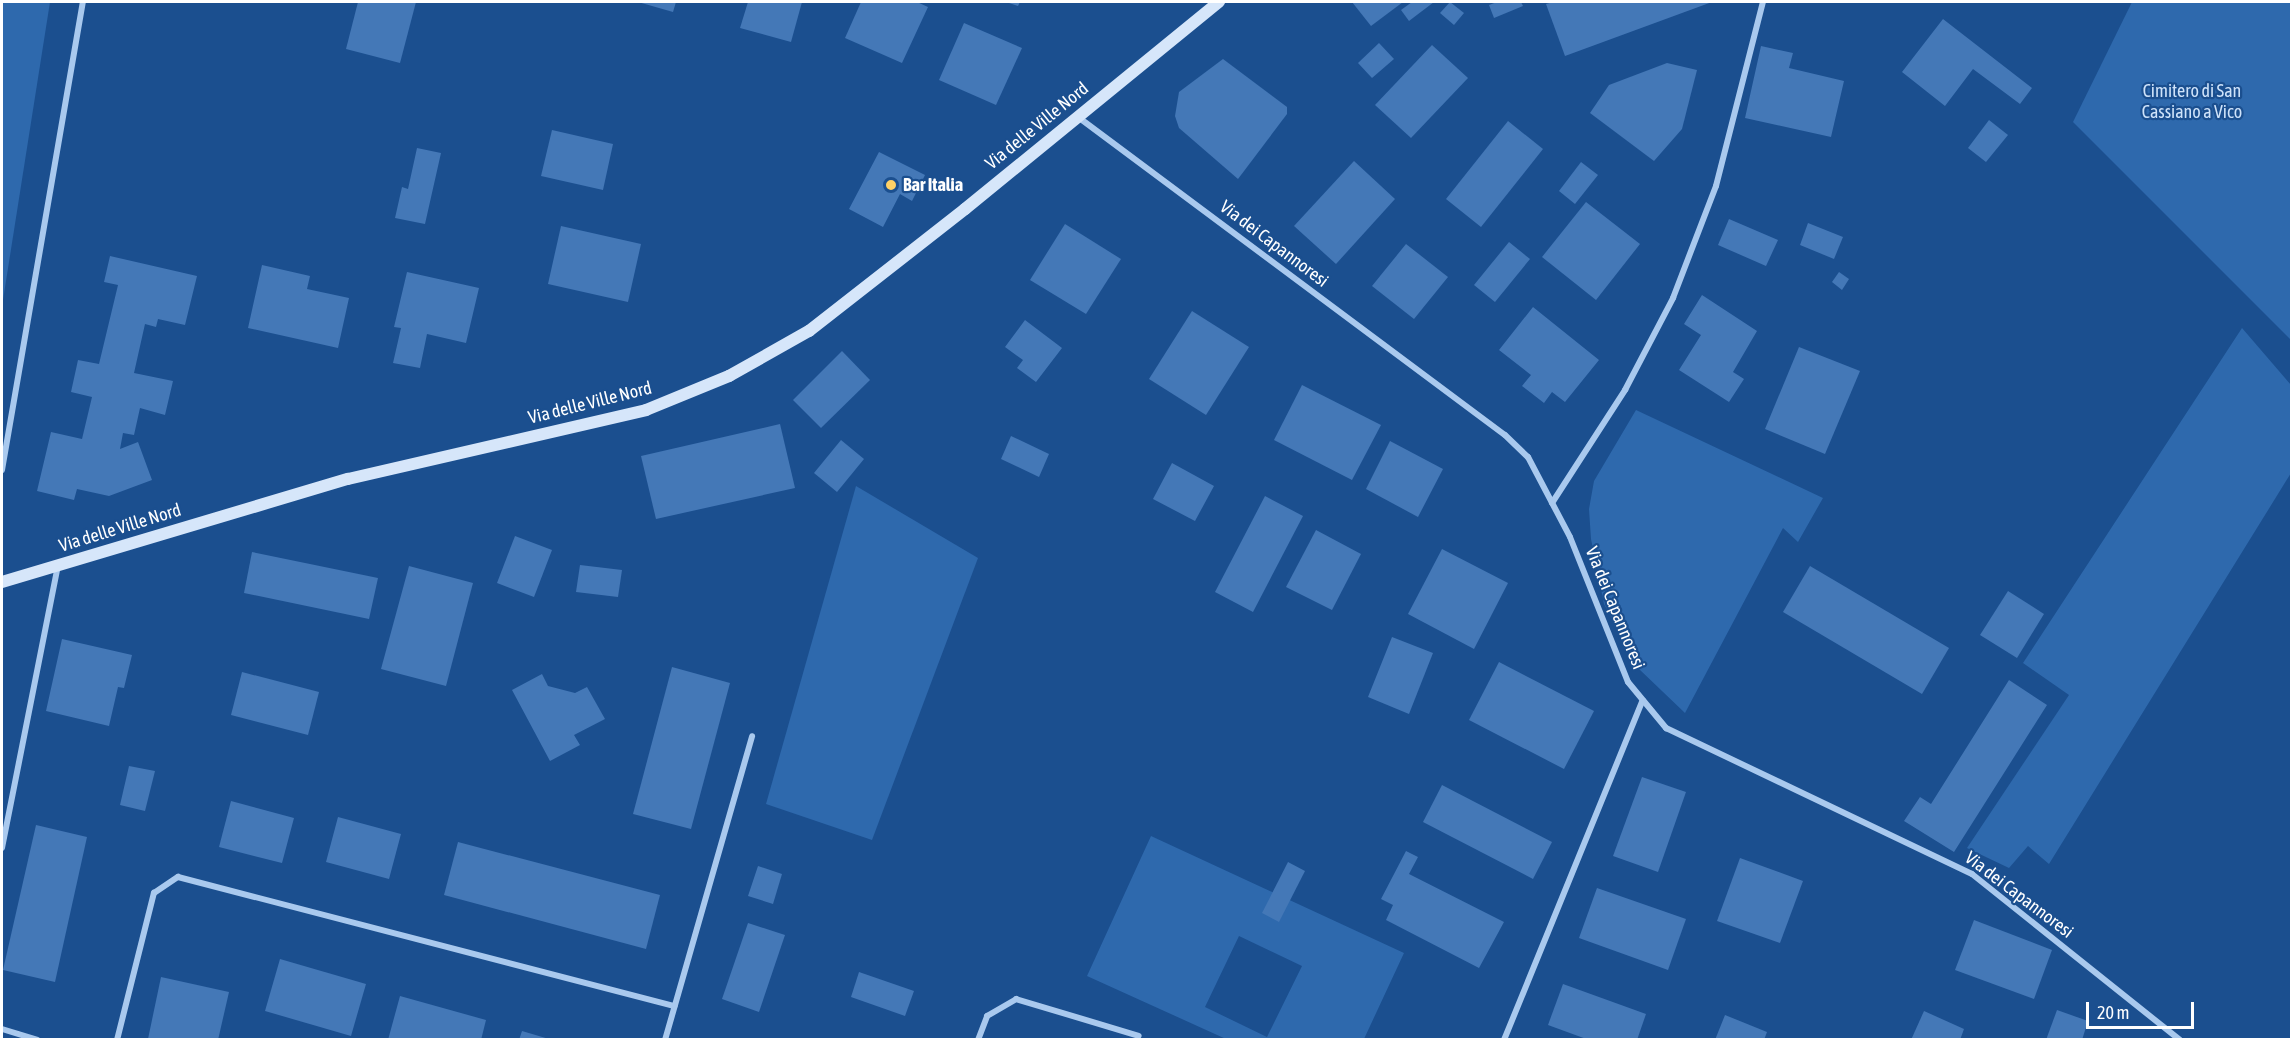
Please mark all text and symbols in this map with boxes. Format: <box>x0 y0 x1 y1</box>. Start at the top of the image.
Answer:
street label: Via delle Ville Nord <box>981 78 1093 174</box>
park label: Cimitero di San Cassiano a Vico <box>2142 81 2242 124</box>
place label: Bar Italia <box>903 174 963 196</box>
marker: Bar Italia <box>884 178 898 192</box>
street label: Via dei Capannoresi <box>1215 196 1333 292</box>
street label: Via delle Ville Nord <box>526 377 654 429</box>
street label: Via delle Ville Nord <box>56 499 184 557</box>
street label: Via dei Capannoresi <box>1581 544 1649 672</box>
street label: Via dei Capannoresi <box>1960 847 2078 943</box>
scale bar <box>2089 990 2197 1028</box>
text: 20 m <box>2097 1002 2129 1023</box>

